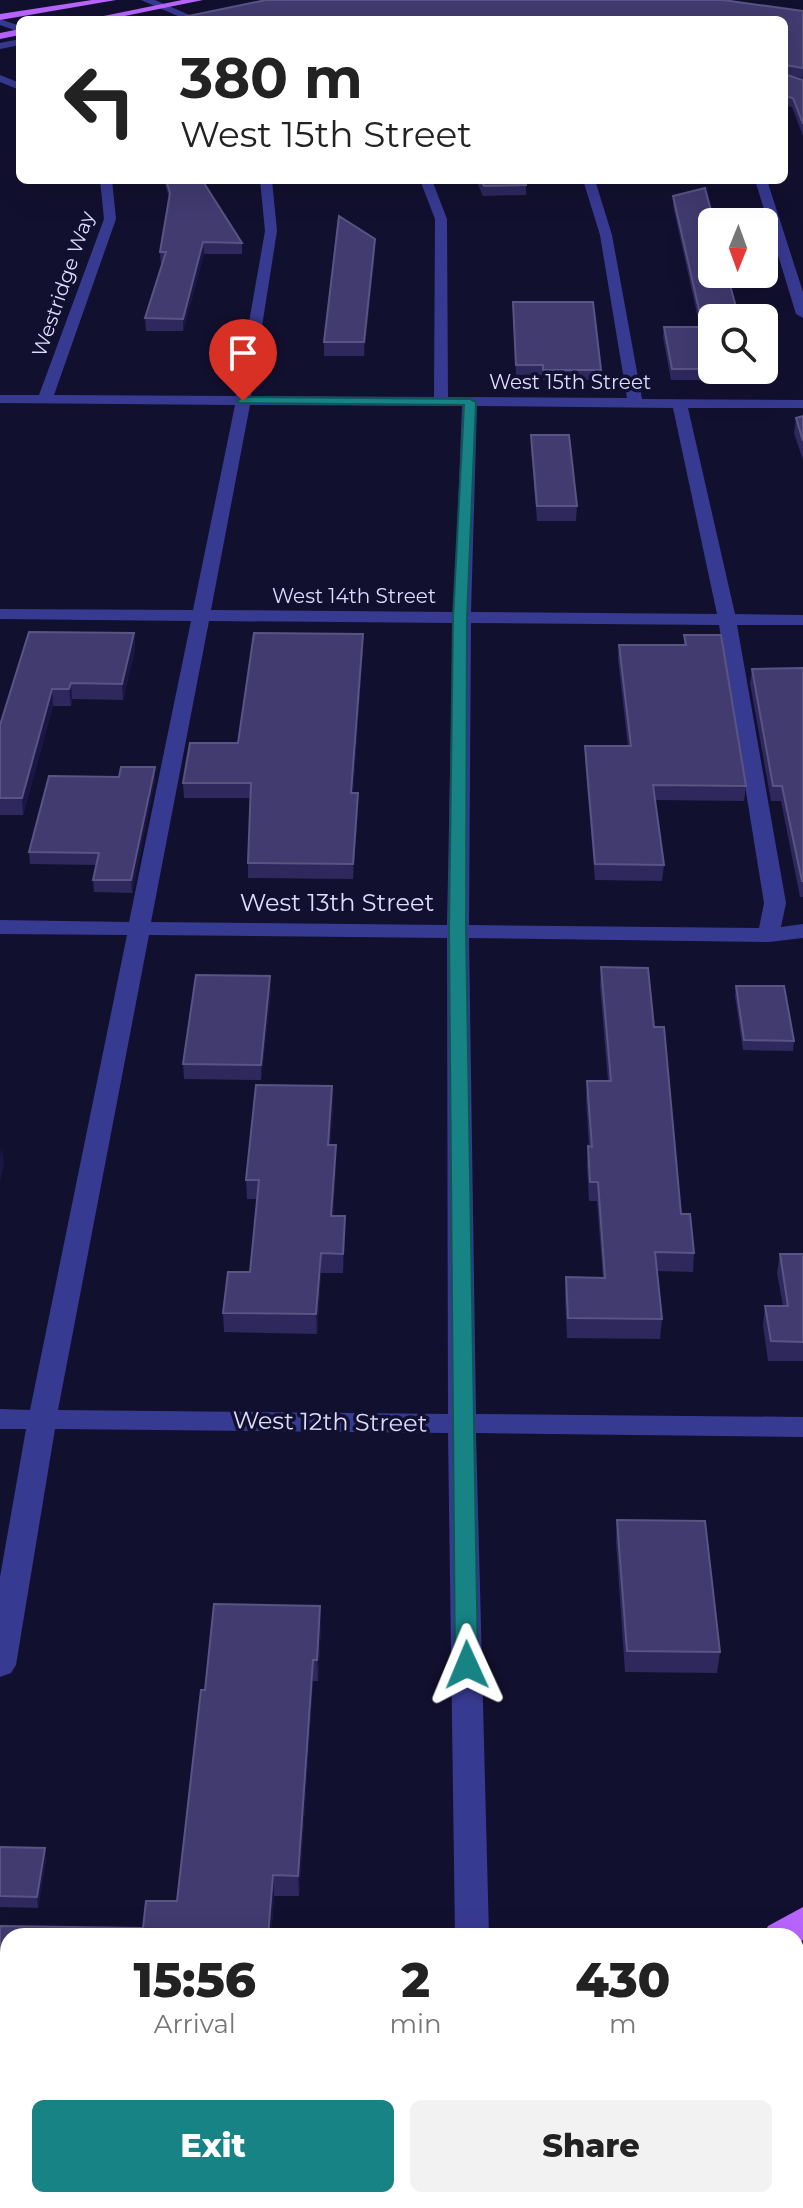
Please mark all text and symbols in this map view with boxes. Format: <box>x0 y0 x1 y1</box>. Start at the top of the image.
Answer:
text: 380 m <box>180 44 363 112</box>
icon: left <box>48 48 152 152</box>
text: West 15th Street <box>180 112 472 156</box>
street label: Westridge Way <box>27 208 99 360</box>
north arrow <box>698 208 778 288</box>
map controls <box>698 208 778 384</box>
button: search <box>698 304 778 384</box>
pin <box>209 319 277 401</box>
icon: arrive <box>221 331 265 375</box>
street label: West 15th Street <box>489 370 651 394</box>
street label: West 14th Street <box>272 584 436 608</box>
street label: West 13th Street <box>240 888 435 917</box>
street label: West 12th Street <box>232 1405 428 1438</box>
position arrow <box>425 1623 509 1707</box>
text: 15:56 <box>134 1951 256 2009</box>
text: 2 <box>401 1951 430 2009</box>
text: 430 <box>575 1951 670 2009</box>
text: Arrival <box>154 2008 236 2040</box>
text: min <box>390 2008 442 2040</box>
text: m <box>609 2008 637 2040</box>
button: Exit <box>32 2100 394 2192</box>
button: Share <box>410 2100 772 2192</box>

